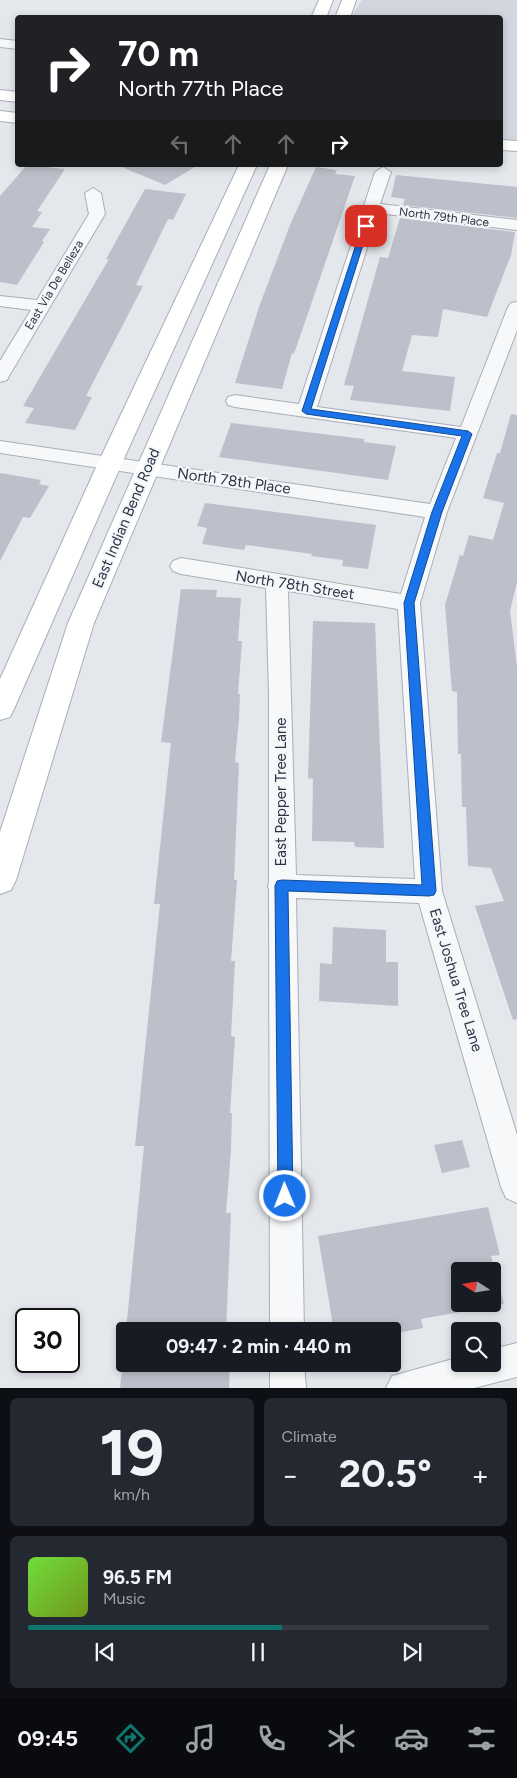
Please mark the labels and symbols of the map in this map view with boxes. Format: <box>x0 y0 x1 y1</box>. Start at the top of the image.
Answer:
pin <box>345 205 387 247</box>
street label: North 79th Place <box>398 205 490 230</box>
street label: East Via De Belleza <box>22 238 86 332</box>
street label: East Indian Bend Road <box>88 445 164 591</box>
street label: North 78th Place <box>176 464 292 498</box>
street label: North 78th Street <box>234 567 356 603</box>
street label: East Pepper Tree Lane <box>272 717 290 867</box>
street label: East Joshua Tree Lane <box>426 906 486 1054</box>
position arrow <box>258 1169 310 1221</box>
north arrow <box>451 1262 501 1312</box>
speed limit sign: 30 <box>15 1308 80 1373</box>

